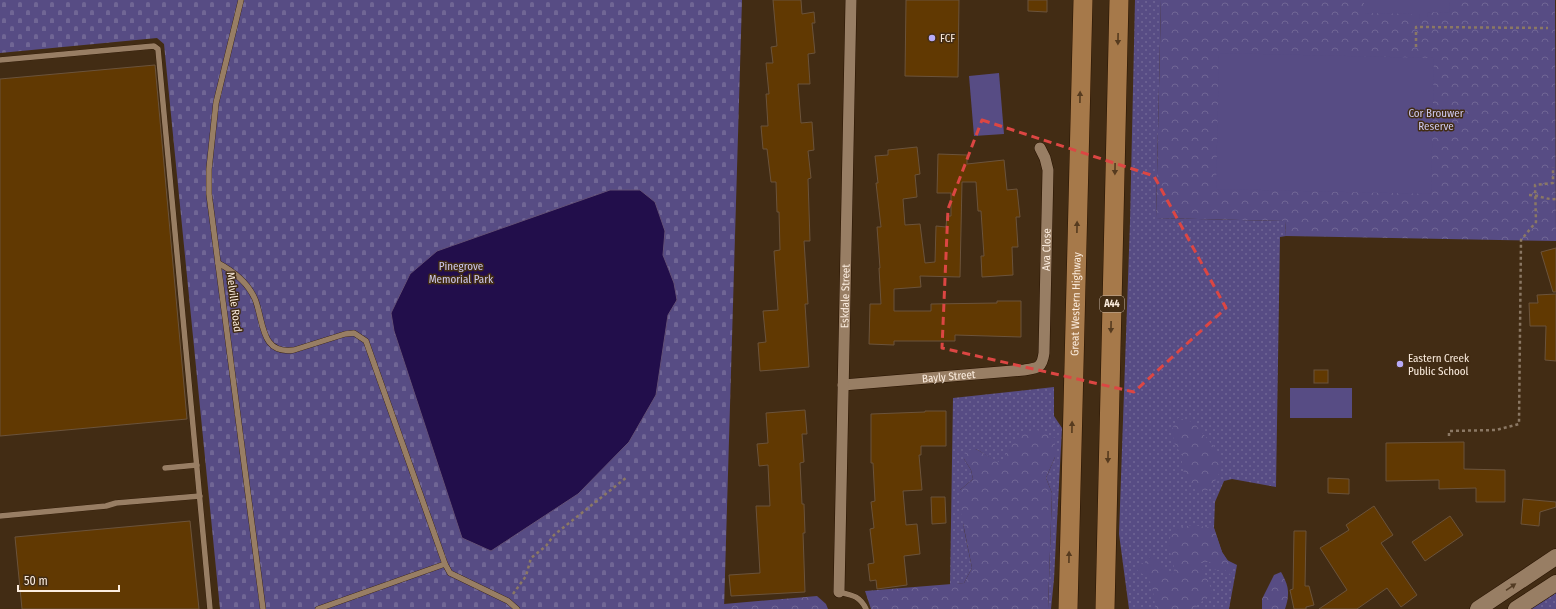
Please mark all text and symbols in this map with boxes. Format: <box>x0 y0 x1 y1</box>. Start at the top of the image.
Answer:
place label: FCF <box>940 32 955 45</box>
marker: FCF <box>927 33 937 43</box>
one-way arrow <box>1115 33 1121 46</box>
one-way arrow <box>1077 91 1084 103</box>
park label: Cor Brouwer Reserve <box>1408 107 1464 133</box>
one-way arrow <box>1112 163 1118 176</box>
one-way arrow <box>1074 220 1080 233</box>
street label: Ava Close <box>1039 228 1053 271</box>
street label: Great Western Highway <box>1068 252 1083 356</box>
park label: Pinegrove Memorial Park <box>429 260 494 286</box>
street label: Eskdale Street <box>838 264 852 328</box>
street label: Melville Road <box>224 271 244 333</box>
road number: A44 <box>1100 296 1124 312</box>
one-way arrow <box>1108 321 1114 334</box>
place label: Eastern Creek Public School <box>1408 352 1470 378</box>
marker: Eastern Creek Public School <box>1395 359 1405 369</box>
street label: Bayly Street <box>921 368 976 385</box>
one-way arrow <box>1069 420 1075 433</box>
one-way arrow <box>1105 451 1112 463</box>
one-way arrow <box>1066 550 1072 563</box>
scale bar <box>18 567 119 593</box>
text: 50 m <box>24 574 48 588</box>
one-way arrow <box>1505 583 1516 591</box>

